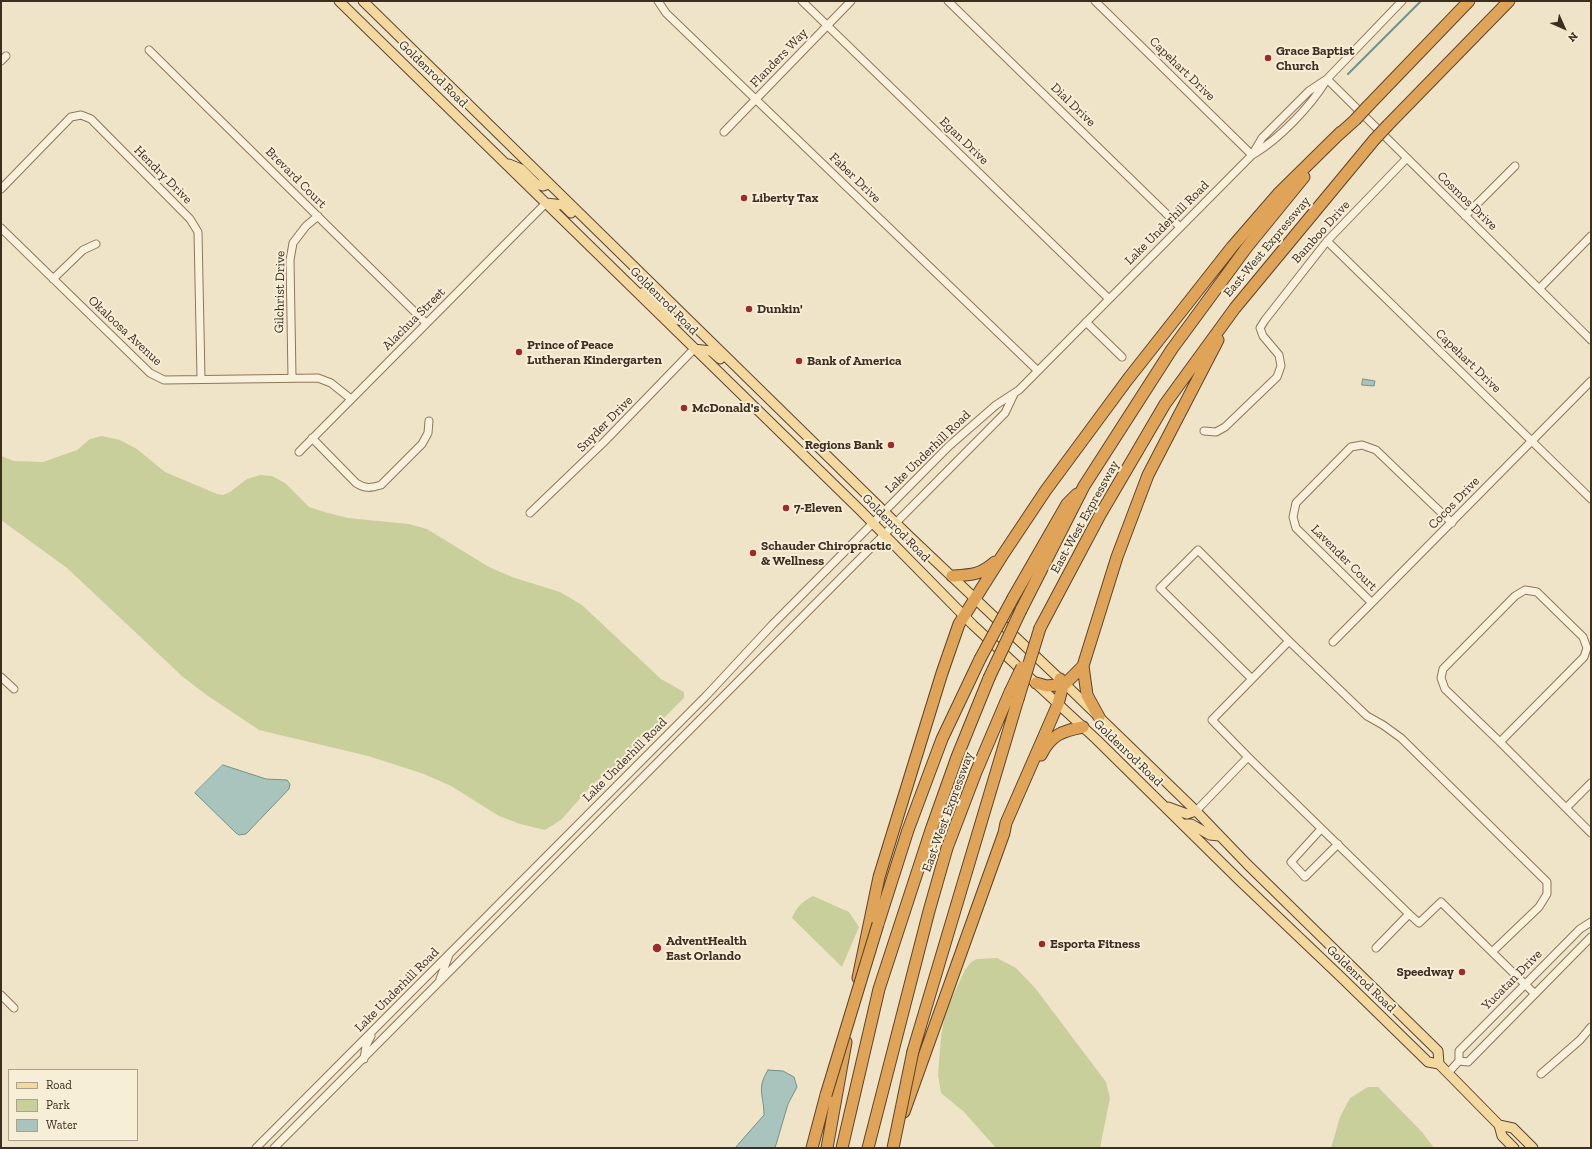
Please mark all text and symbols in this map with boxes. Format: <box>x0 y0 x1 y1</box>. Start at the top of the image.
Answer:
north arrow <box>1544 8 1584 48</box>
street label: Flanders Way <box>747 25 811 91</box>
text: N <box>1565 29 1580 44</box>
street label: Capehart Drive <box>1146 34 1218 104</box>
street label: Goldenrod Road <box>395 37 471 111</box>
place label: Grace Baptist Church <box>1276 43 1354 74</box>
marker: Grace Baptist Church <box>1263 53 1273 63</box>
street label: Dial Drive <box>1047 80 1099 130</box>
street label: Egan Drive <box>936 114 992 168</box>
street label: Hendry Drive <box>131 143 195 207</box>
street label: Brevard Court <box>262 144 330 212</box>
street label: Faber Drive <box>826 150 884 206</box>
street label: Cosmos Drive <box>1434 168 1500 234</box>
street label: Lake Underhill Road <box>1122 178 1212 268</box>
place label: Liberty Tax <box>752 190 819 206</box>
marker: Liberty Tax <box>739 193 749 203</box>
street label: East-West Expressway <box>1220 194 1314 300</box>
street label: Bamboo Drive <box>1289 197 1353 267</box>
street label: Gilchrist Drive <box>271 251 289 333</box>
street label: Goldenrod Road <box>627 264 701 338</box>
street label: Alachua Street <box>379 284 449 354</box>
street label: Okaloosa Avenue <box>85 293 165 369</box>
place label: Dunkin' <box>757 301 803 317</box>
marker: Dunkin' <box>744 304 754 314</box>
street label: Capehart Drive <box>1432 326 1504 396</box>
place label: Prince of Peace Lutheran Kindergarten <box>527 337 662 368</box>
marker: Prince of Peace Lutheran Kindergarten <box>514 347 524 357</box>
place label: Bank of America <box>807 353 902 369</box>
marker: Bank of America <box>794 356 804 366</box>
street label: Snyder Drive <box>574 393 636 455</box>
place label: McDonald's <box>692 400 759 416</box>
marker: McDonald's <box>679 403 689 413</box>
street label: Lake Underhill Road <box>882 407 974 497</box>
place label: Regions Bank <box>805 437 883 453</box>
marker: Regions Bank <box>886 440 896 450</box>
street label: East-West Expressway <box>1048 458 1122 576</box>
street label: Cocos Drive <box>1425 473 1483 533</box>
street label: Goldenrod Road <box>859 491 933 565</box>
place label: 7-Eleven <box>794 500 842 516</box>
marker: 7-Eleven <box>781 503 791 513</box>
street label: Lavender Court <box>1308 522 1380 594</box>
place label: Schauder Chiropractic & Wellness <box>761 538 891 569</box>
marker: Schauder Chiropractic & Wellness <box>748 548 758 558</box>
street label: Lake Underhill Road <box>580 715 670 805</box>
street label: Goldenrod Road <box>1090 716 1166 790</box>
street label: East-West Expressway <box>919 750 977 874</box>
place label: AdventHealth East Orlando <box>666 933 747 964</box>
place label: Esporta Fitness <box>1050 936 1140 952</box>
marker: Esporta Fitness <box>1037 939 1047 949</box>
marker: AdventHealth East Orlando <box>651 942 663 954</box>
street label: Goldenrod Road <box>1323 942 1399 1016</box>
street label: Lake Underhill Road <box>352 945 442 1035</box>
street label: Yucatan Drive <box>1479 947 1545 1013</box>
place label: Speedway <box>1396 964 1454 980</box>
marker: Speedway <box>1457 967 1467 977</box>
legend <box>8 1069 138 1141</box>
text: Road <box>46 1078 72 1092</box>
text: Park <box>46 1098 70 1112</box>
text: Water <box>46 1118 78 1132</box>

